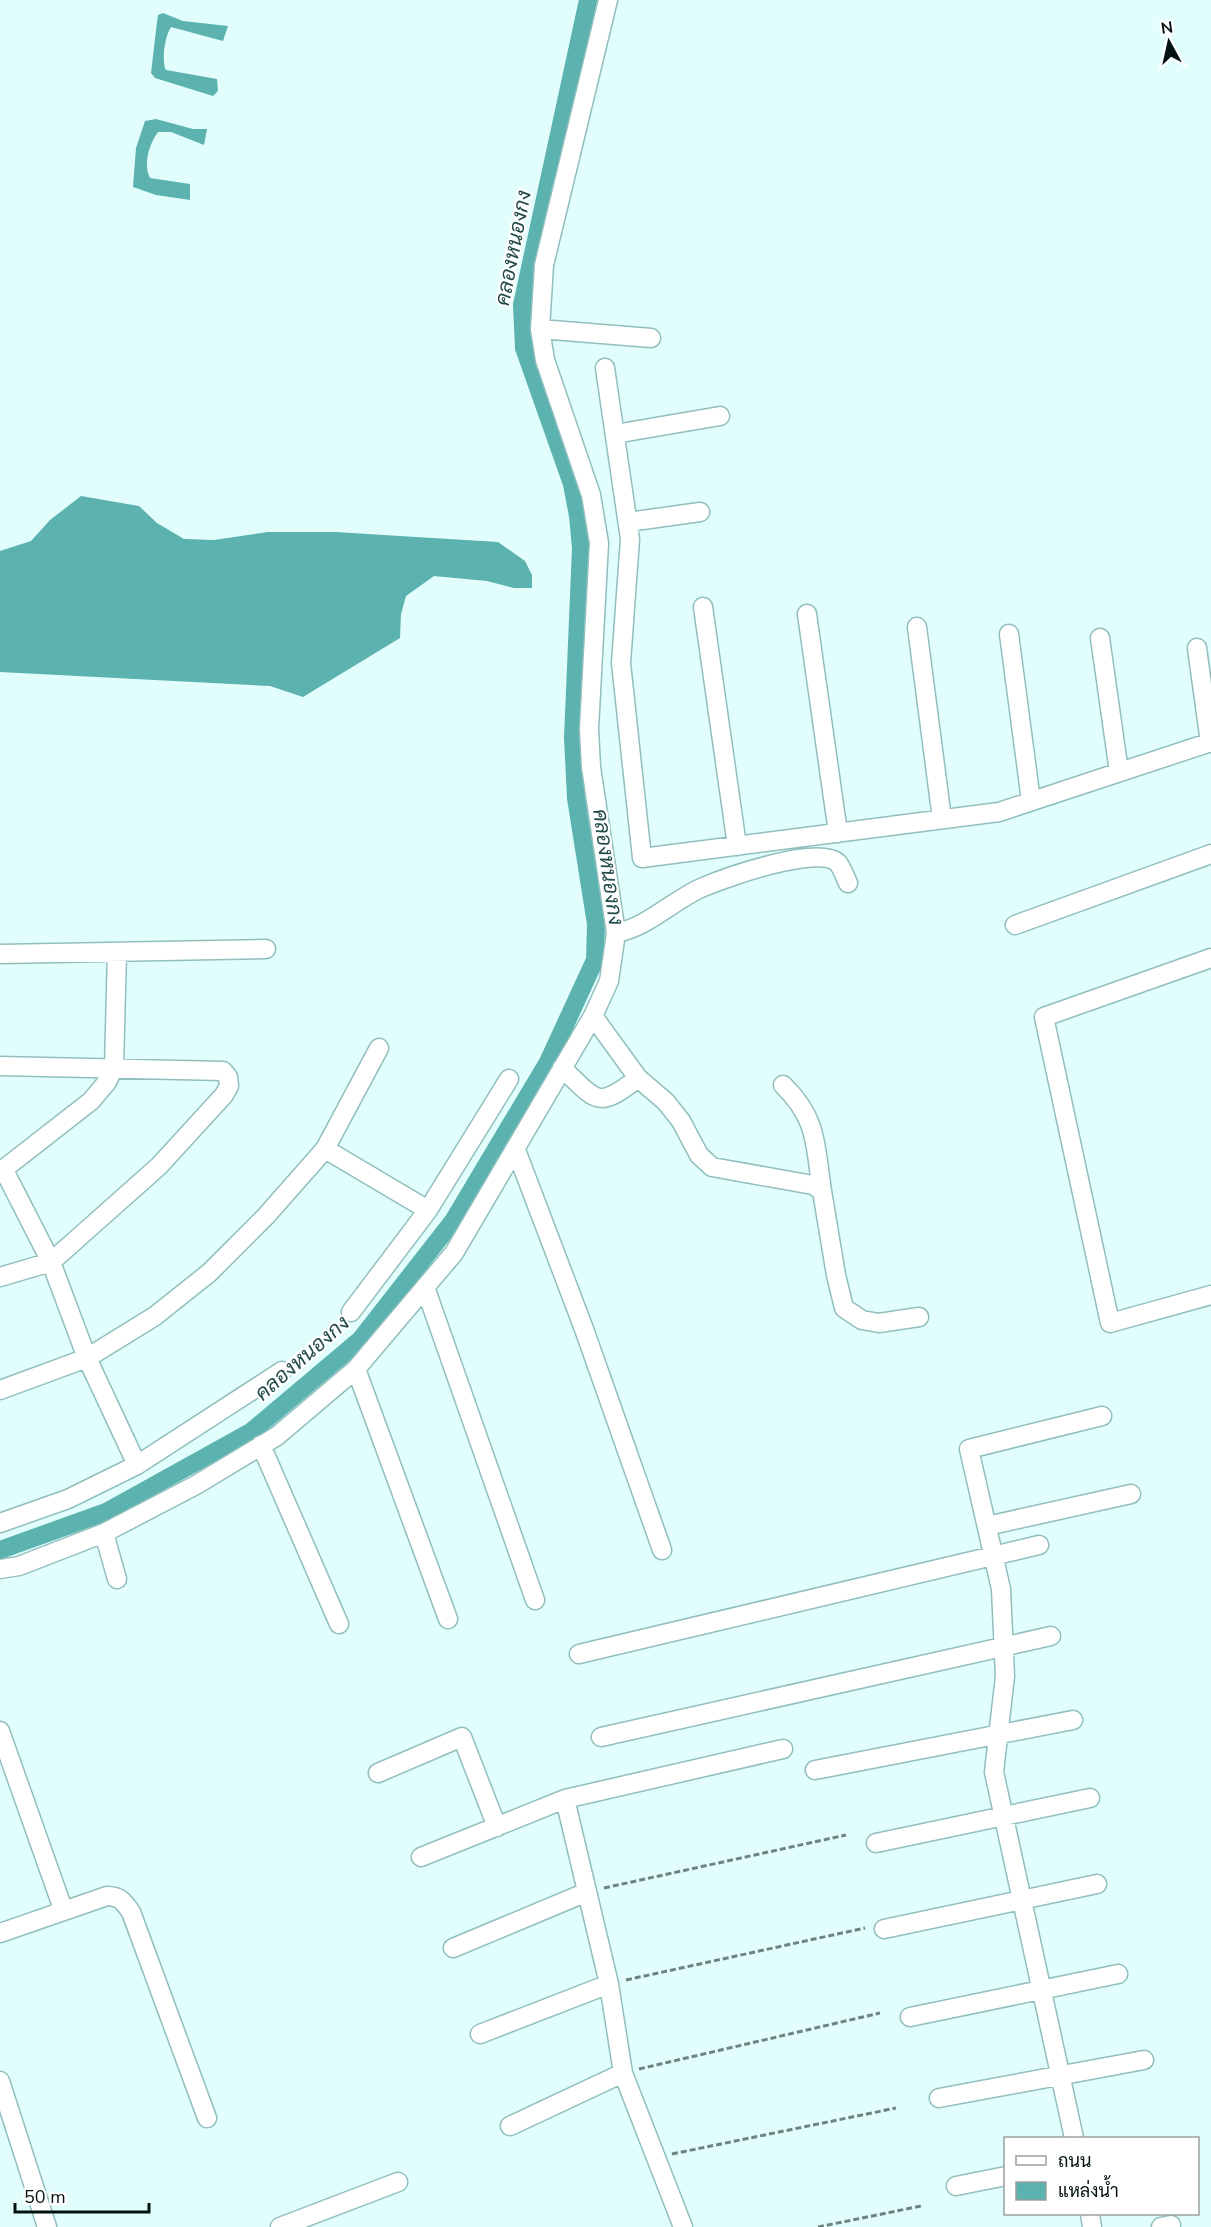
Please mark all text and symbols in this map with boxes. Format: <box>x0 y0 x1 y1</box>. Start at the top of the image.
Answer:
north arrow <box>1139 12 1199 72</box>
text: N <box>1160 16 1175 40</box>
water label: คลองหนองกง <box>488 188 538 308</box>
water label: คลองหนองกง <box>586 807 630 927</box>
water label: คลองหนองกง <box>249 1309 355 1407</box>
legend <box>1004 2137 1199 2215</box>
text: ถนน <box>1058 2149 1091 2173</box>
text: แหล่งน้ำ <box>1058 2175 1119 2203</box>
scale bar <box>15 2176 148 2214</box>
text: 50 m <box>24 2185 66 2209</box>

